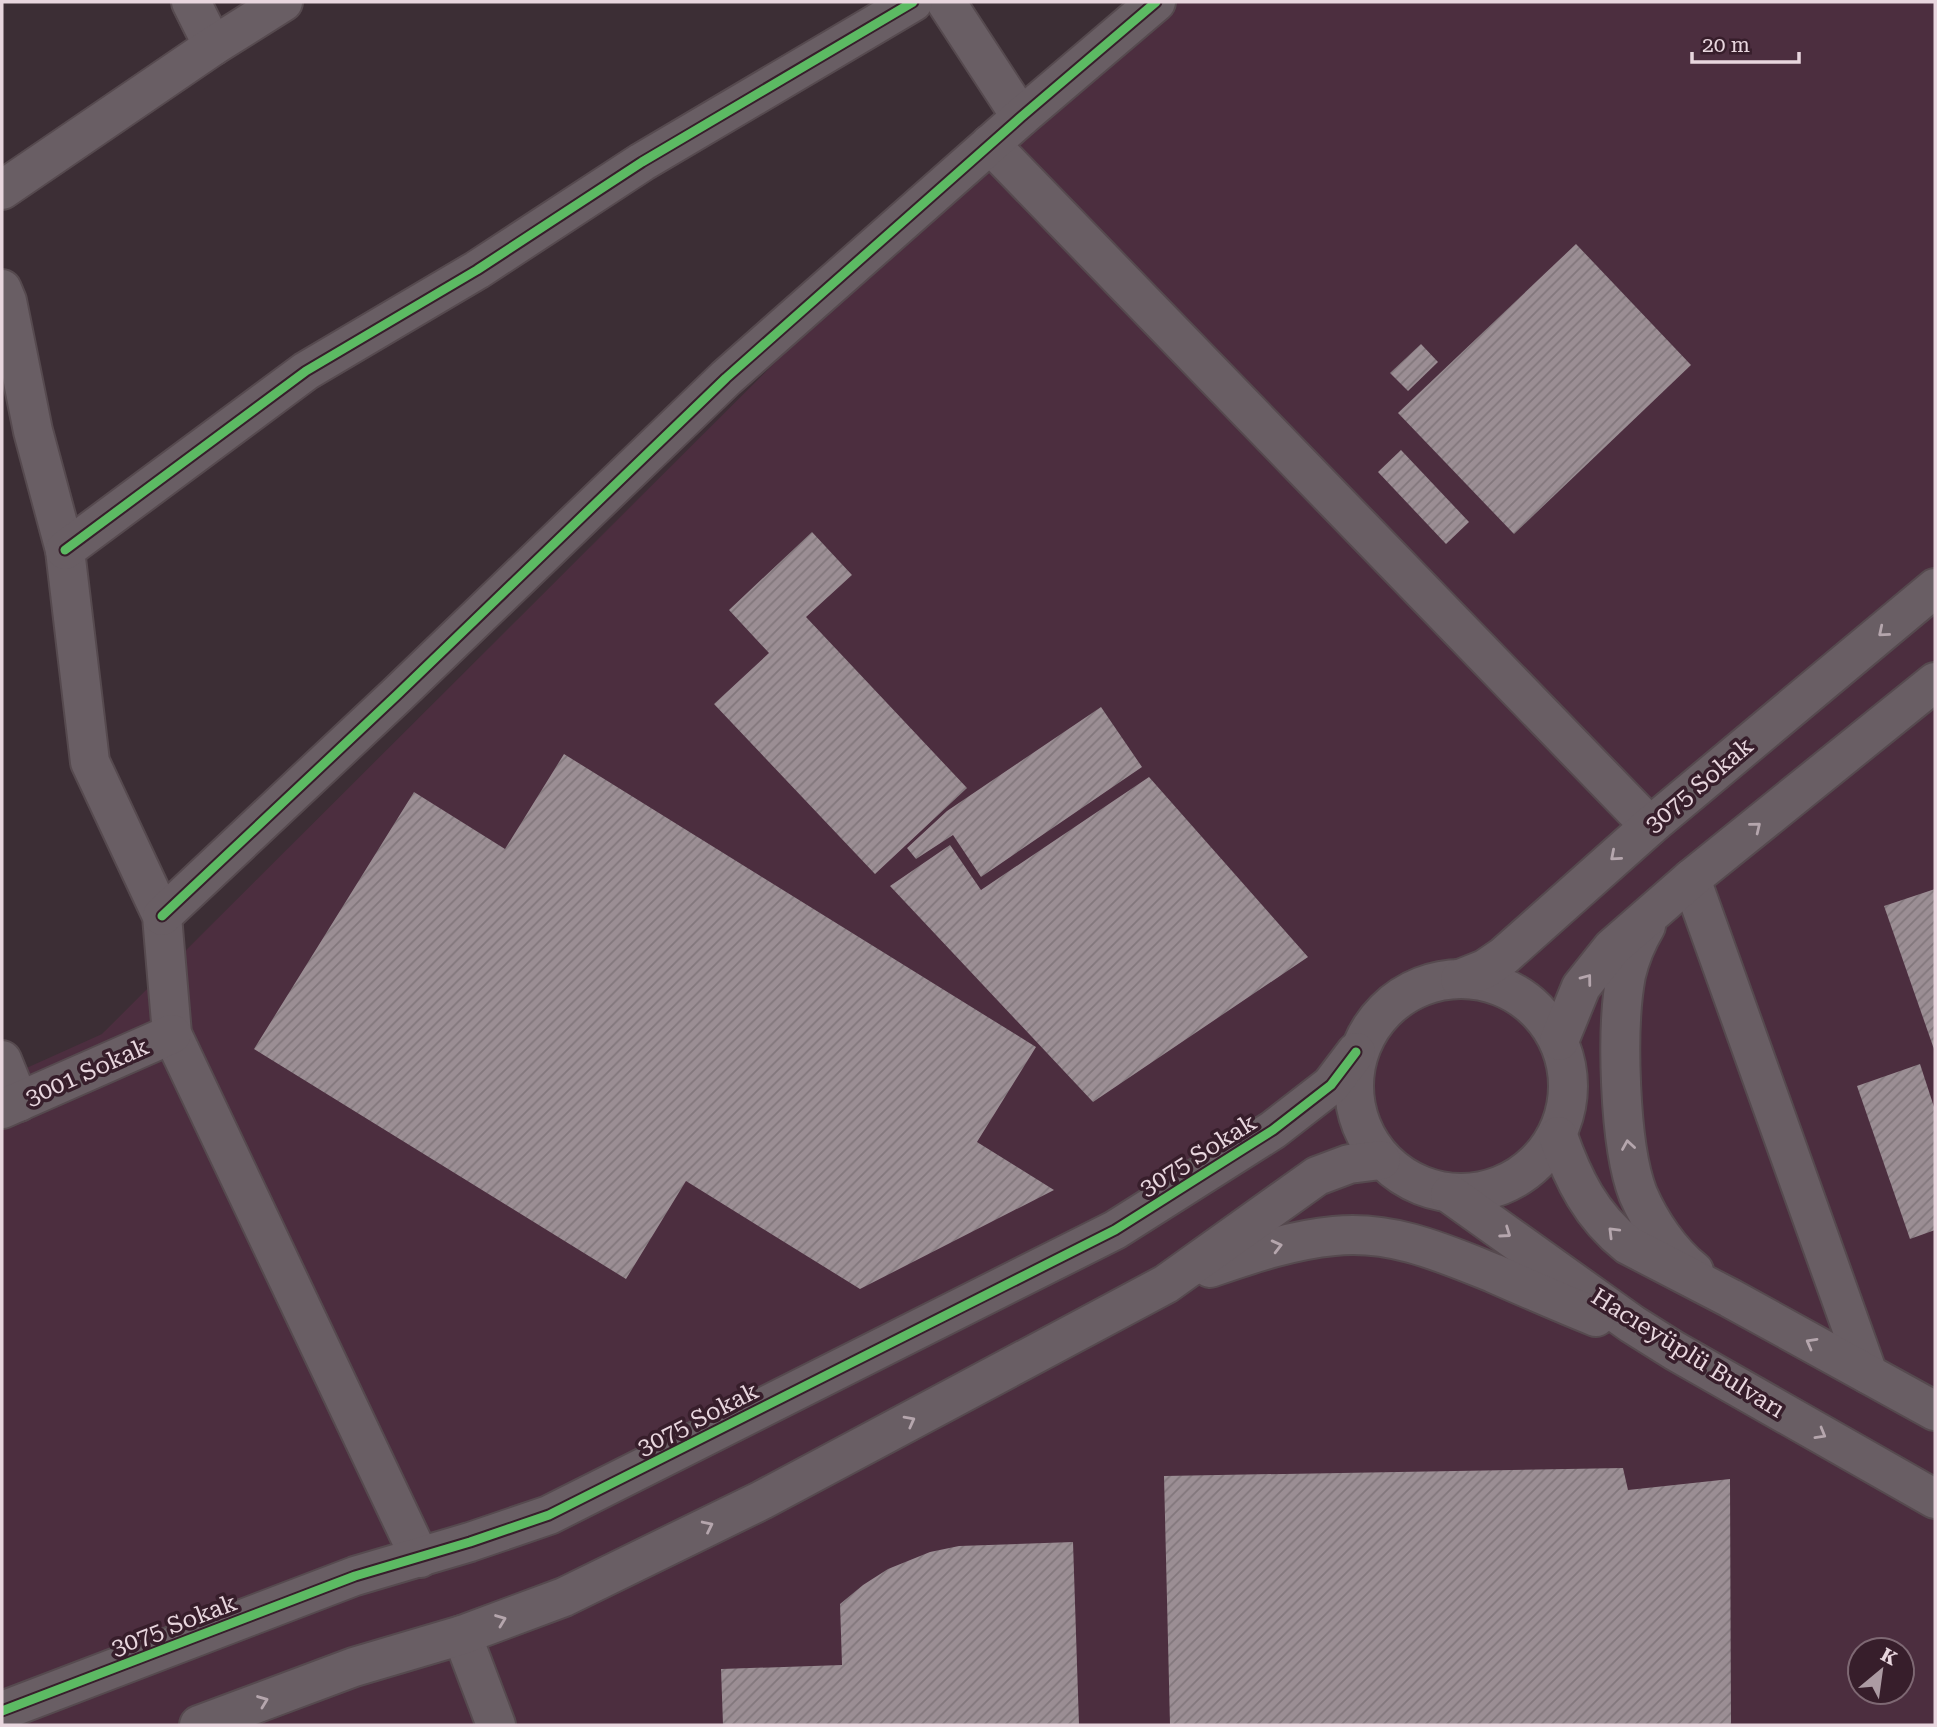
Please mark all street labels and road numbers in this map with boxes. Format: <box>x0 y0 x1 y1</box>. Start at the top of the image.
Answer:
street label: 3075 Sokak <box>1639 732 1759 838</box>
street label: 3001 Sokak <box>21 1032 153 1112</box>
street label: 3075 Sokak <box>1134 1108 1262 1202</box>
street label: Hacıeyüplü Bulvarı <box>1586 1282 1790 1424</box>
street label: 3075 Sokak <box>633 1376 763 1462</box>
street label: 3075 Sokak <box>107 1588 241 1662</box>

